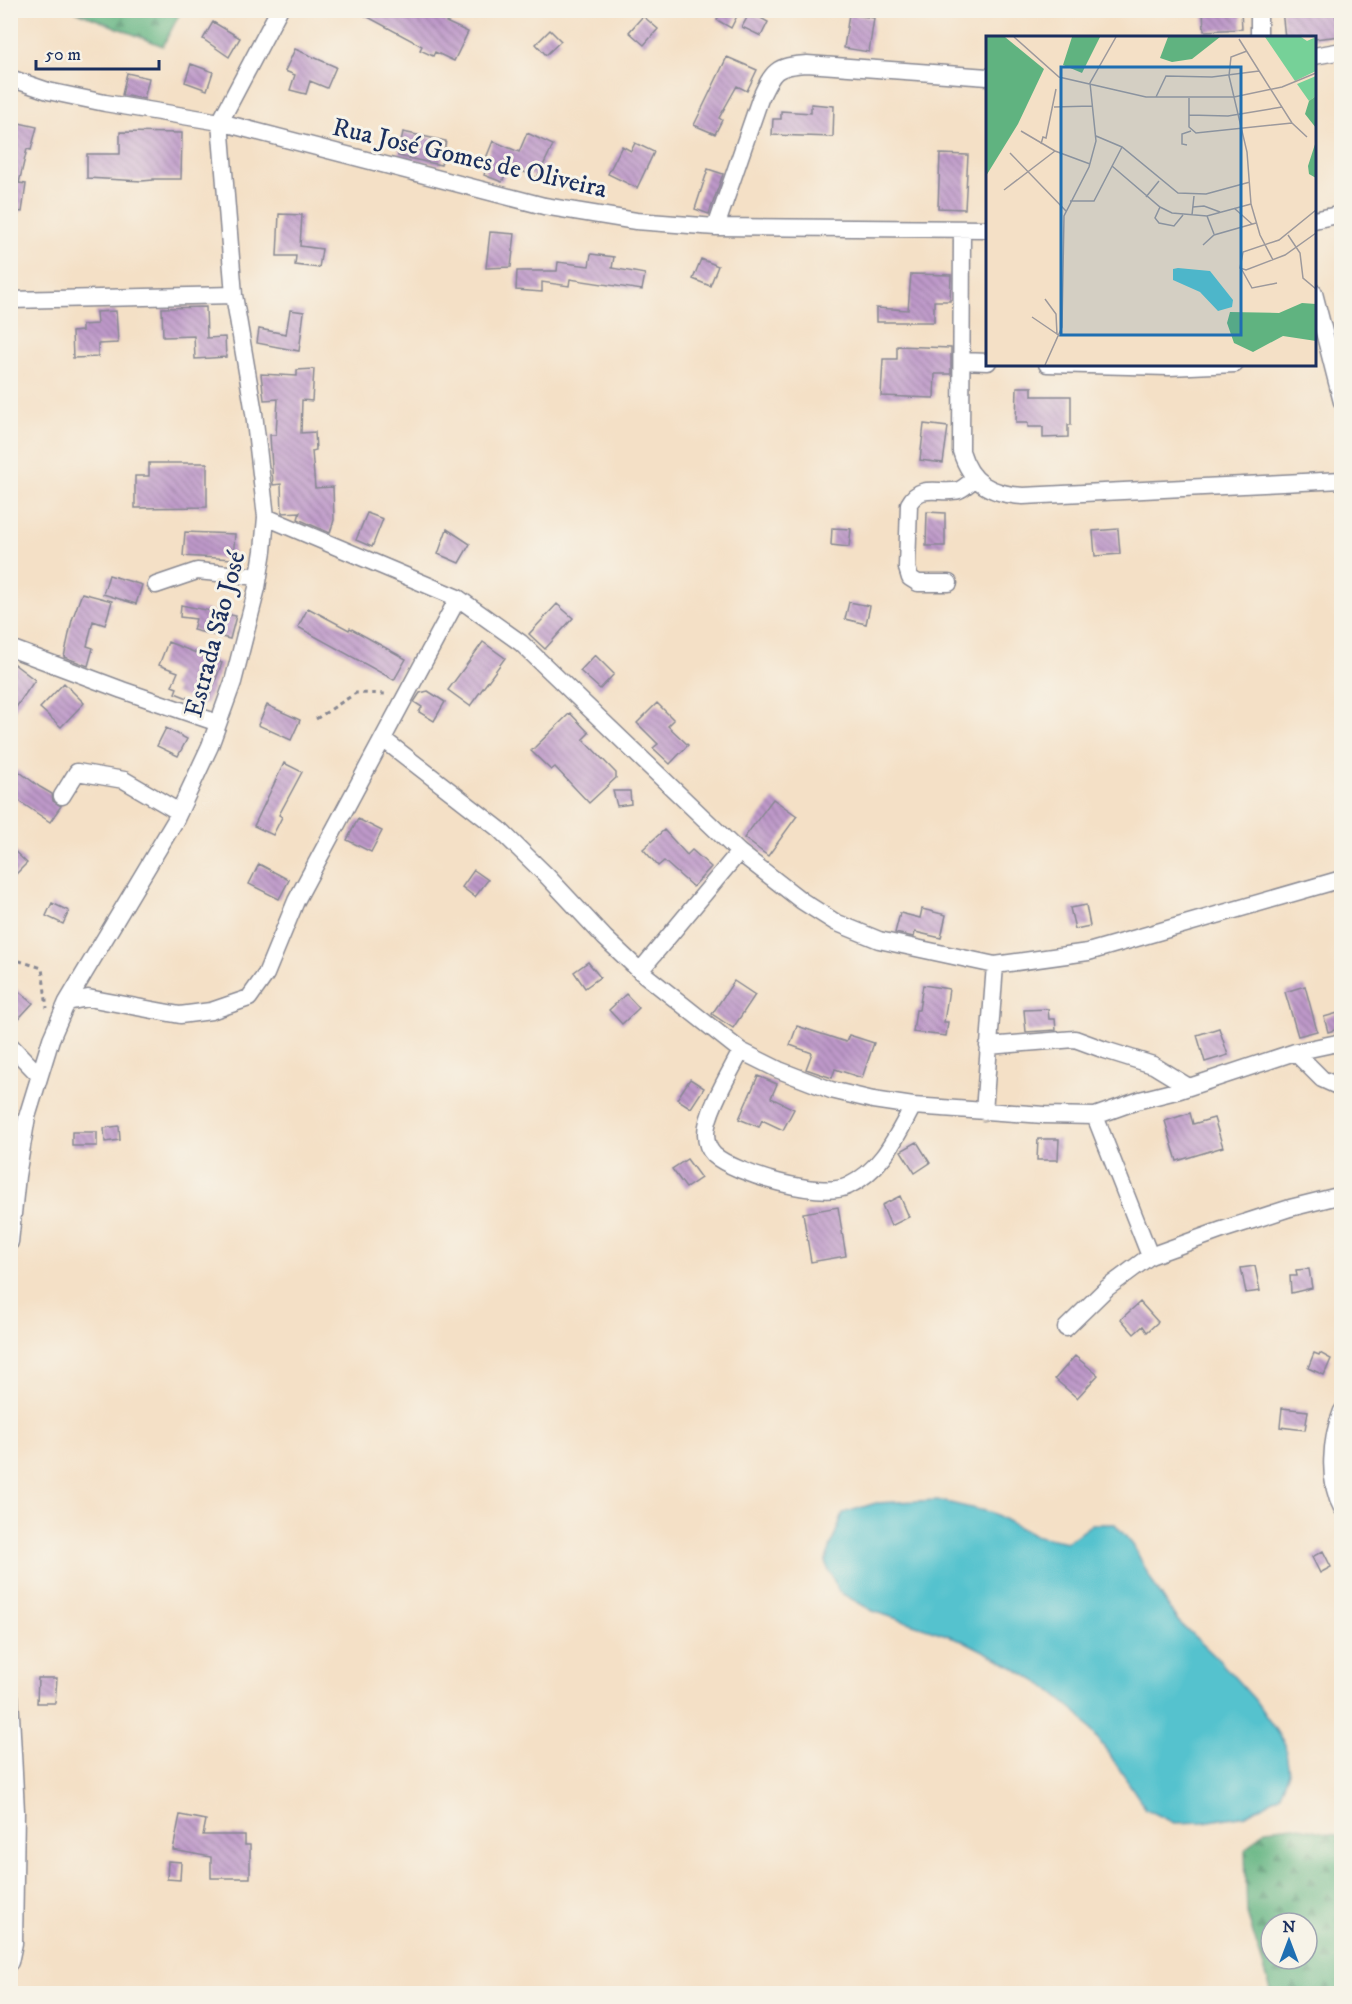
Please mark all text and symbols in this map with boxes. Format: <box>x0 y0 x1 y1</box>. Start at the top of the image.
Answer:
scale bar <box>36 33 159 71</box>
inset map <box>986 36 1316 366</box>
text: 50 m <box>45 44 81 66</box>
street label: Rua José Gomes de Oliveira <box>329 111 610 206</box>
street label: Estrada São José <box>177 548 254 721</box>
north arrow <box>1259 1911 1319 1971</box>
text: N <box>1282 1917 1296 1937</box>

